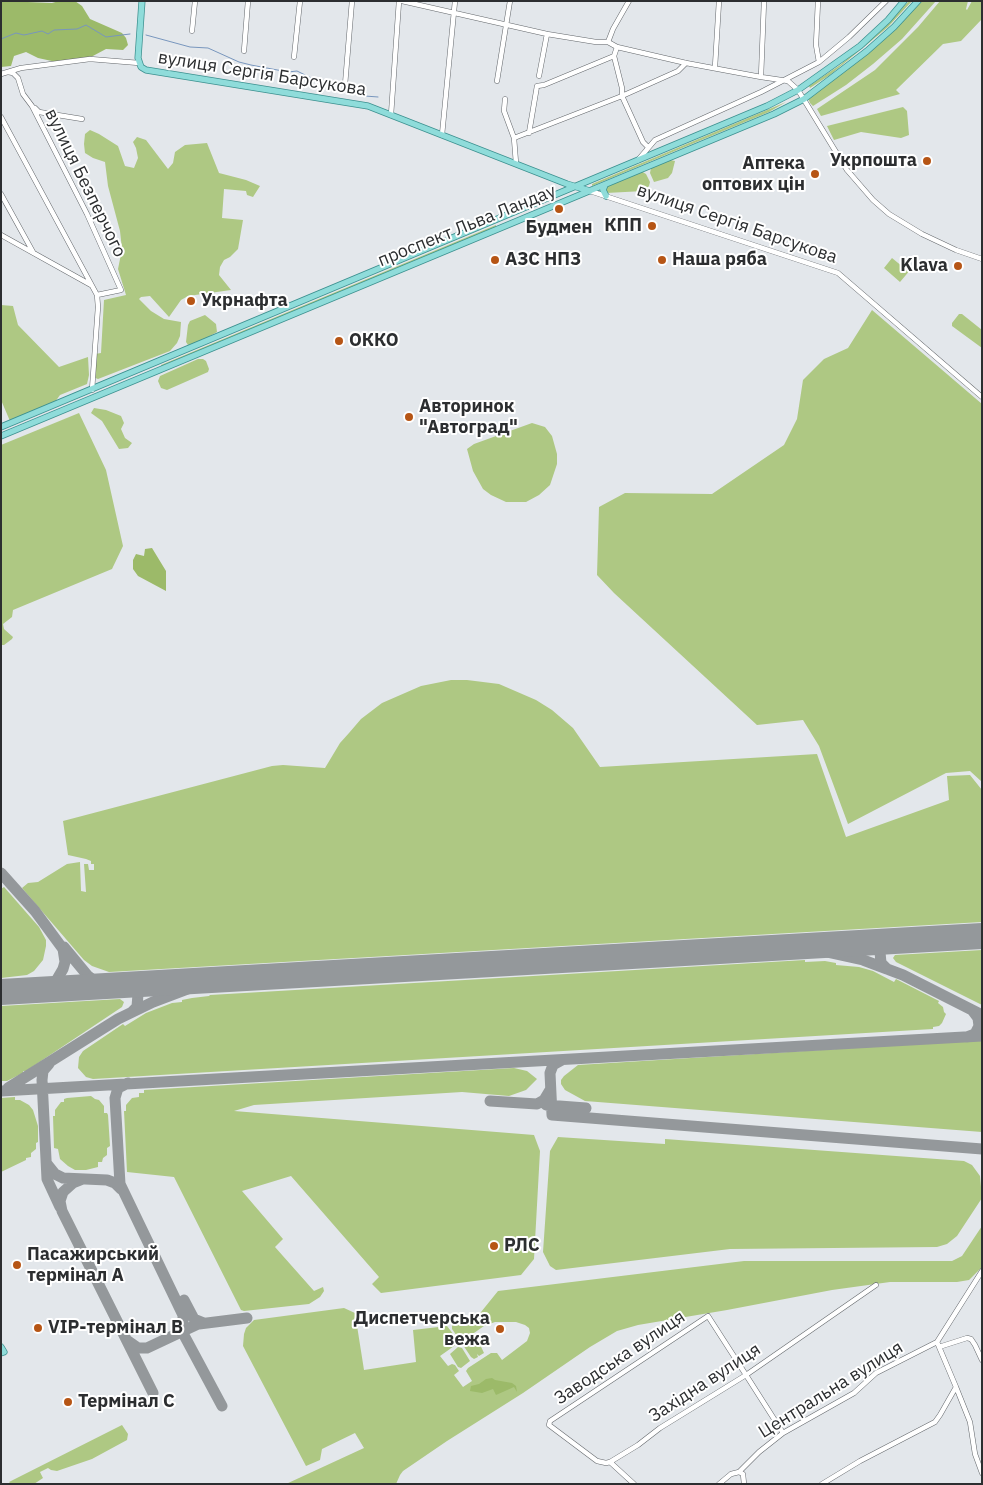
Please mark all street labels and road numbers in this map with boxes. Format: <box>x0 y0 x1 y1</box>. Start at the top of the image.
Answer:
street label: вулиця Сергія Барсукова <box>156 47 368 101</box>
street label: вулиця Безперчого <box>40 105 130 261</box>
street label: проспект Льва Ландау <box>375 180 559 272</box>
street label: вулиця Сергія Барсукова <box>634 180 840 268</box>
street label: Заводська вулиця <box>551 1306 689 1410</box>
street label: Центральна вулиця <box>755 1337 907 1443</box>
street label: Західна вулиця <box>645 1339 765 1427</box>

